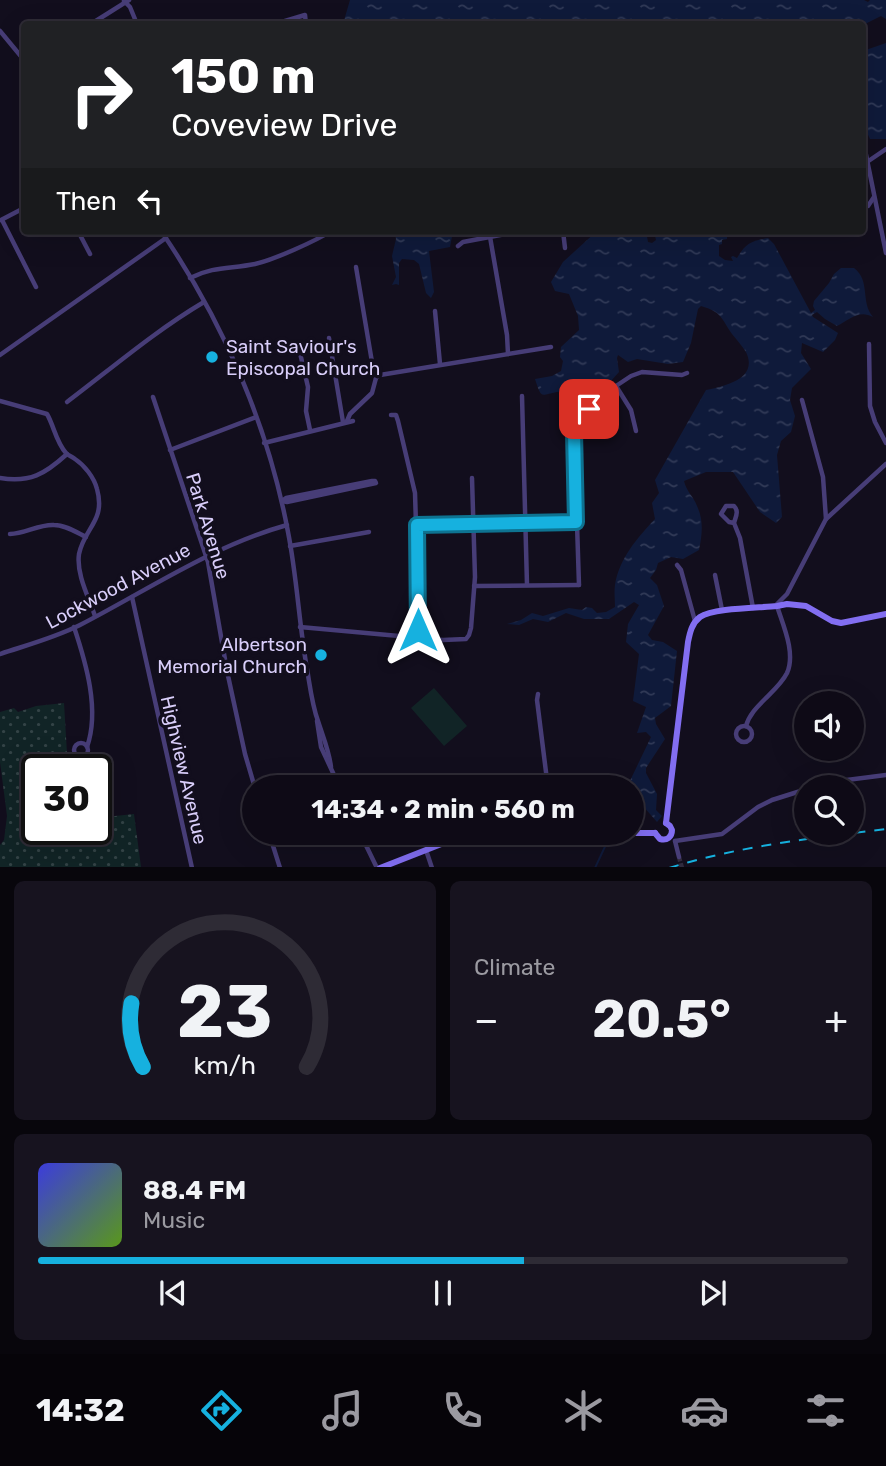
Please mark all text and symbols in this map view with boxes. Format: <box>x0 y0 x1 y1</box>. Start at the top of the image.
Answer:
text: 150 m <box>171 47 316 105</box>
icon: right <box>56 49 147 140</box>
text: Coveview Drive <box>171 106 397 144</box>
icon: left <box>131 182 169 220</box>
text: Then <box>56 186 117 217</box>
place label: Saint Saviour's Episcopal Church <box>226 335 380 380</box>
marker: Saint Saviour's Episcopal Church <box>204 349 220 365</box>
pin <box>559 379 619 439</box>
icon: arrive <box>570 390 608 428</box>
street label: Park Avenue <box>181 470 235 582</box>
street label: Lockwood Avenue <box>42 538 194 634</box>
position arrow <box>381 593 455 667</box>
place label: Albertson Memorial Church <box>157 633 307 678</box>
marker: Albertson Memorial Church <box>313 647 329 663</box>
map controls <box>794 691 864 845</box>
button: sound <box>794 691 864 761</box>
street label: Highview Avenue <box>156 693 212 847</box>
speed limit sign: 30 <box>21 754 112 845</box>
button: search <box>794 775 864 845</box>
text: 14:34 · 2 min · 560 m <box>311 794 575 825</box>
text: Climate <box>474 953 555 981</box>
text: 23 <box>177 969 273 1055</box>
text: 20.5° <box>592 988 731 1050</box>
text: − <box>474 997 499 1043</box>
text: + <box>824 997 848 1043</box>
text: km/h <box>194 1050 256 1079</box>
text: 88.4 FM <box>143 1175 246 1206</box>
text: Music <box>143 1206 205 1234</box>
icon: previous <box>154 1274 192 1312</box>
icon: pause <box>424 1274 462 1312</box>
icon: next <box>694 1274 732 1312</box>
icon: directions <box>197 1386 246 1435</box>
icon: music <box>318 1386 367 1435</box>
icon: phone <box>438 1386 487 1435</box>
icon: climate <box>559 1386 608 1435</box>
icon: car <box>680 1386 729 1435</box>
icon: filters <box>801 1386 850 1435</box>
text: 14:32 <box>36 1391 125 1429</box>

